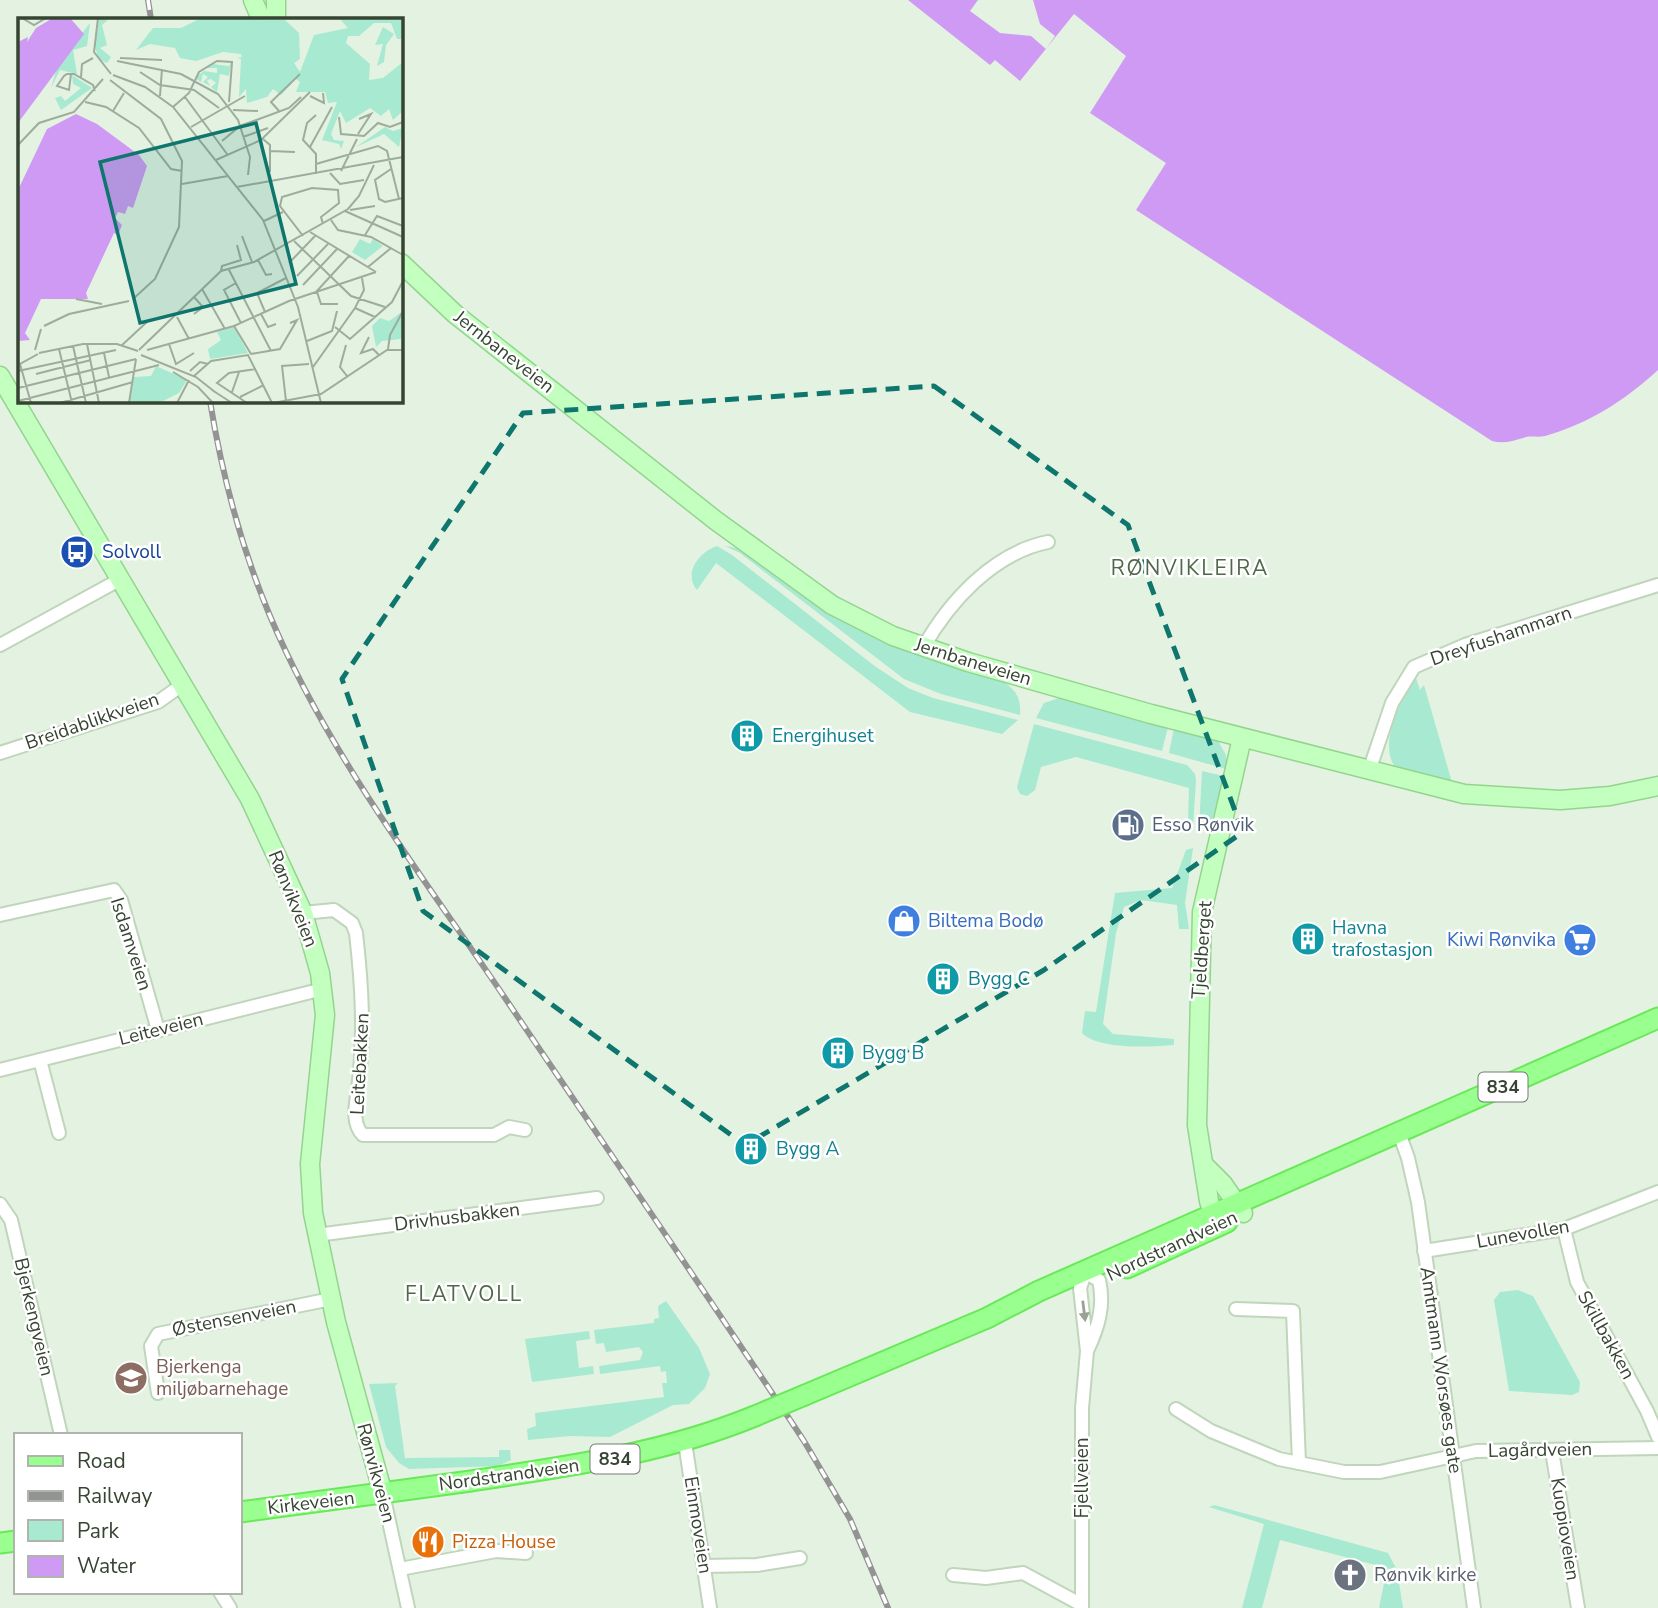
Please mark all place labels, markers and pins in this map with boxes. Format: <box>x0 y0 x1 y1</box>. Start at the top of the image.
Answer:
bus stop icon: Solvoll <box>58 533 96 571</box>
place label: Solvoll <box>102 539 161 565</box>
building icon: Energihuset <box>728 717 766 755</box>
place label: Energihuset <box>772 723 874 749</box>
fuel station icon: Esso Rønvik <box>1109 806 1147 844</box>
place label: Esso Rønvik <box>1152 812 1255 838</box>
shop icon: Biltema Bodø <box>885 902 923 940</box>
place label: Biltema Bodø <box>928 908 1044 934</box>
place label: Havna trafostasjon <box>1332 915 1433 963</box>
building icon: Havna trafostasjon <box>1289 920 1327 958</box>
supermarket icon: Kiwi Rønvika <box>1561 921 1599 959</box>
place label: Kiwi Rønvika <box>1447 927 1556 953</box>
building icon: Bygg C <box>924 960 962 998</box>
place label: Bygg C <box>968 966 1030 992</box>
building icon: Bygg B <box>819 1034 857 1072</box>
place label: Bygg B <box>862 1040 924 1066</box>
building icon: Bygg A <box>732 1130 770 1168</box>
place label: Bygg A <box>776 1136 840 1162</box>
place label: Bjerkenga miljøbarnehage <box>156 1354 288 1402</box>
school or university icon: Bjerkenga miljøbarnehage <box>112 1359 150 1397</box>
restaurant icon: Pizza House <box>409 1523 447 1561</box>
place label: Pizza House <box>452 1529 556 1555</box>
church icon: Rønvik kirke <box>1331 1556 1369 1594</box>
place label: Rønvik kirke <box>1374 1562 1476 1588</box>

